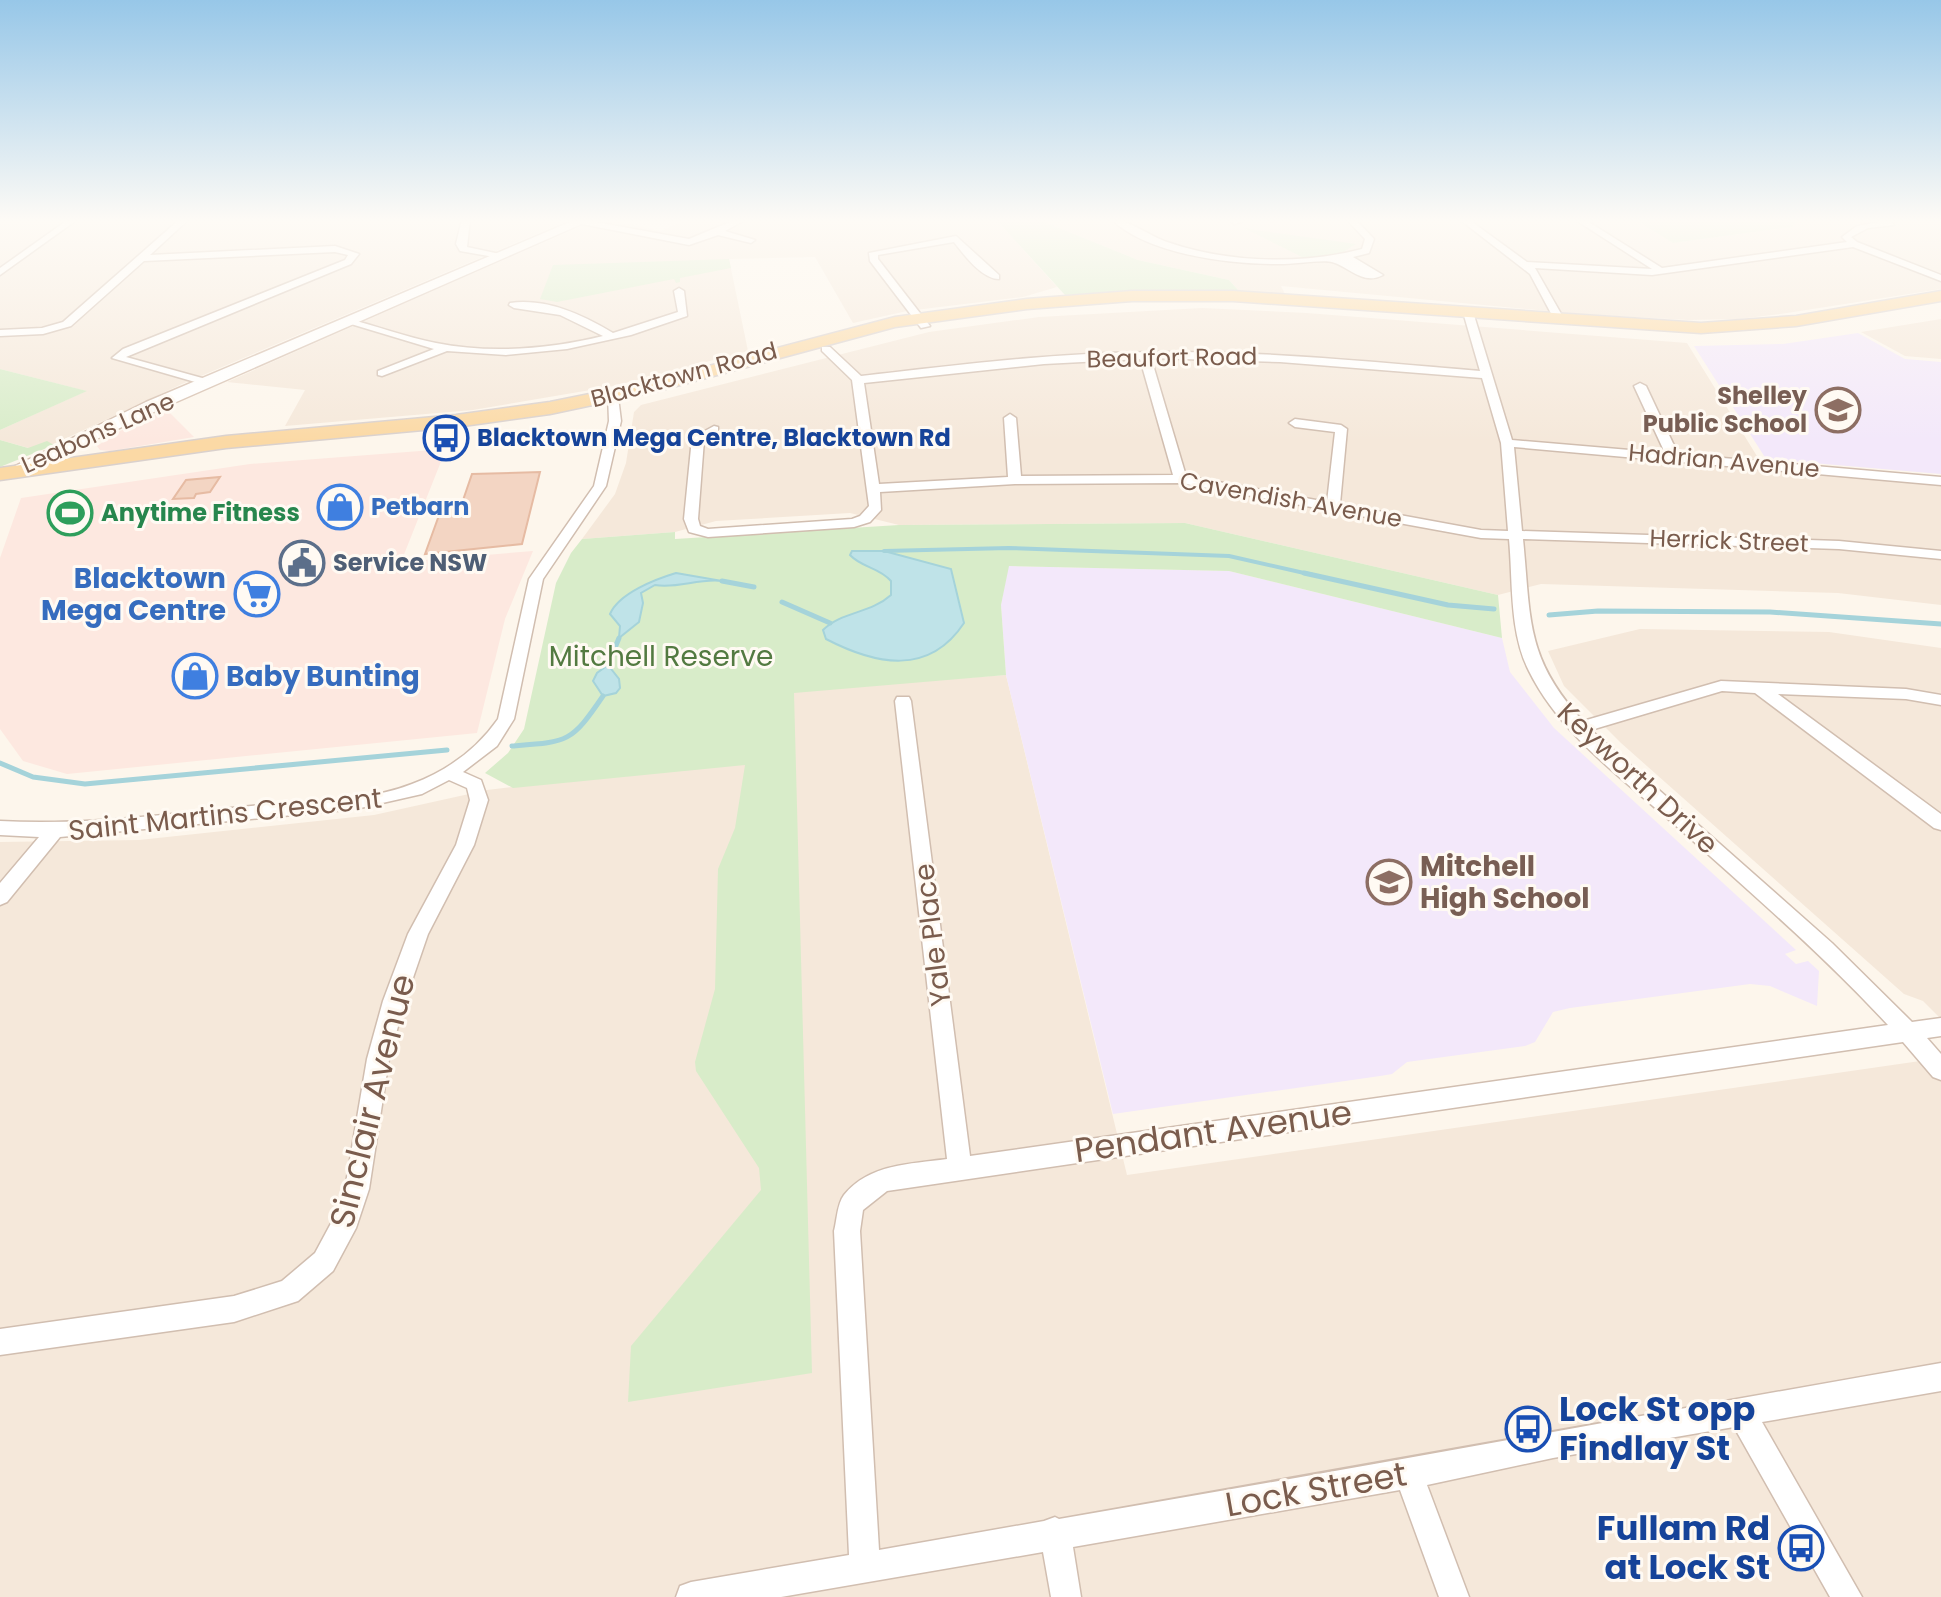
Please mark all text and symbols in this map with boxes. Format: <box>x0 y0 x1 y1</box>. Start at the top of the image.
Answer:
street label: Blacktown Road <box>587 334 781 415</box>
street label: Beaufort Road <box>1086 340 1258 375</box>
place label: Shelley Public School <box>1643 379 1808 440</box>
street label: Leabons Lane <box>16 384 180 481</box>
school or university icon: Shelley Public School <box>1814 386 1862 434</box>
bus stop icon: Blacktown Mega Centre, Blacktown Rd <box>422 414 470 462</box>
place label: Blacktown Mega Centre, Blacktown Rd <box>477 421 951 454</box>
street label: Hadrian Avenue <box>1627 436 1821 485</box>
street label: Cavendish Avenue <box>1177 464 1405 535</box>
shop icon: Petbarn <box>316 483 364 531</box>
sports icon: Anytime Fitness <box>46 489 94 537</box>
place label: Petbarn <box>371 490 470 523</box>
place label: Anytime Fitness <box>101 496 300 529</box>
street label: Herrick Street <box>1649 521 1809 560</box>
public building icon: Service NSW <box>278 539 326 587</box>
place label: Service NSW <box>333 546 487 579</box>
place label: Blacktown Mega Centre <box>41 559 226 630</box>
supermarket icon: Blacktown Mega Centre <box>233 570 281 618</box>
park label: Mitchell Reserve <box>549 637 773 676</box>
shop icon: Baby Bunting <box>171 652 219 700</box>
place label: Baby Bunting <box>226 657 420 696</box>
street label: Keyworth Drive <box>1549 694 1727 863</box>
street label: Saint Martins Crescent <box>66 779 384 850</box>
place label: Mitchell High School <box>1420 847 1590 918</box>
school or university icon: Mitchell High School <box>1365 858 1413 906</box>
street label: Yale Place <box>904 861 961 1008</box>
street label: Sinclair Avenue <box>317 969 427 1233</box>
street label: Pendant Avenue <box>1071 1088 1355 1174</box>
place label: Lock St opp Findlay St <box>1559 1385 1755 1472</box>
bus stop icon: Lock St opp Findlay St <box>1504 1405 1552 1453</box>
street label: Lock Street <box>1222 1449 1410 1529</box>
place label: Fullam Rd at Lock St <box>1597 1504 1770 1591</box>
bus stop icon: Fullam Rd at Lock St <box>1777 1524 1825 1572</box>

